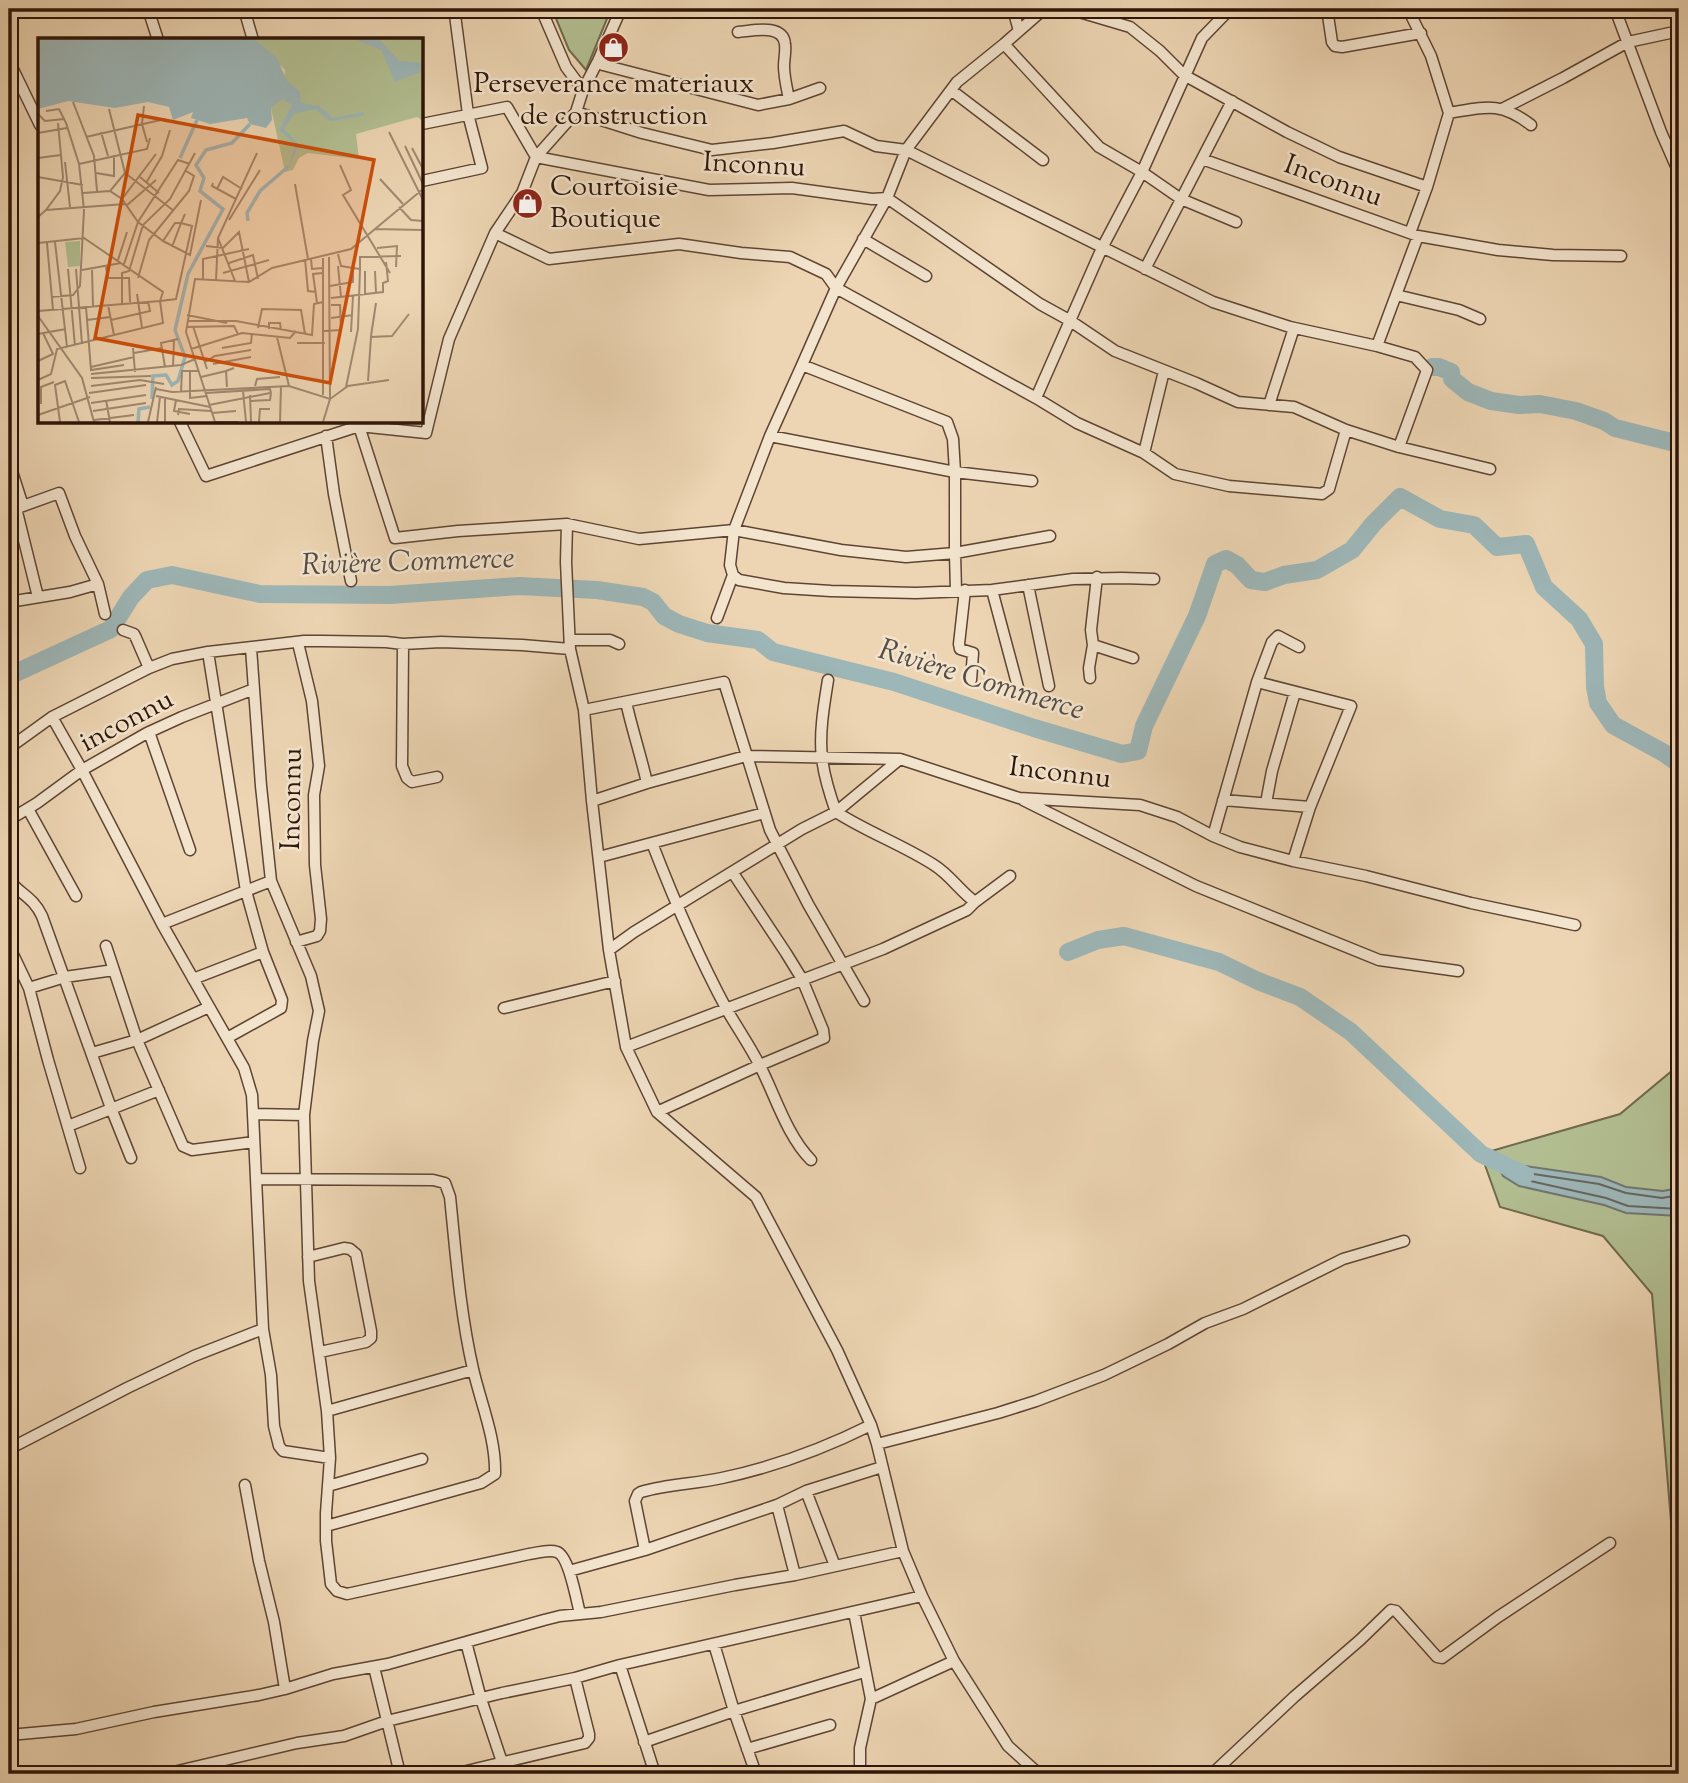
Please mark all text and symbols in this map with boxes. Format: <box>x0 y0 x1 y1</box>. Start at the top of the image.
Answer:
shop icon: Perseverance materiaux de construction <box>597 31 631 65</box>
inset map <box>38 38 424 424</box>
place label: Perseverance materiaux de construction <box>474 65 754 137</box>
street label: Inconnu <box>702 143 806 189</box>
street label: Inconnu <box>1278 146 1388 218</box>
place label: Courtoisie Boutique <box>550 168 678 240</box>
shop icon: Courtoisie Boutique <box>510 187 544 221</box>
water label: Rivière Commerce <box>301 538 515 588</box>
water label: Rivière Commerce <box>873 629 1089 733</box>
street label: inconnu <box>73 681 181 763</box>
street label: Inconnu <box>272 747 314 851</box>
street label: Inconnu <box>1007 748 1113 800</box>

